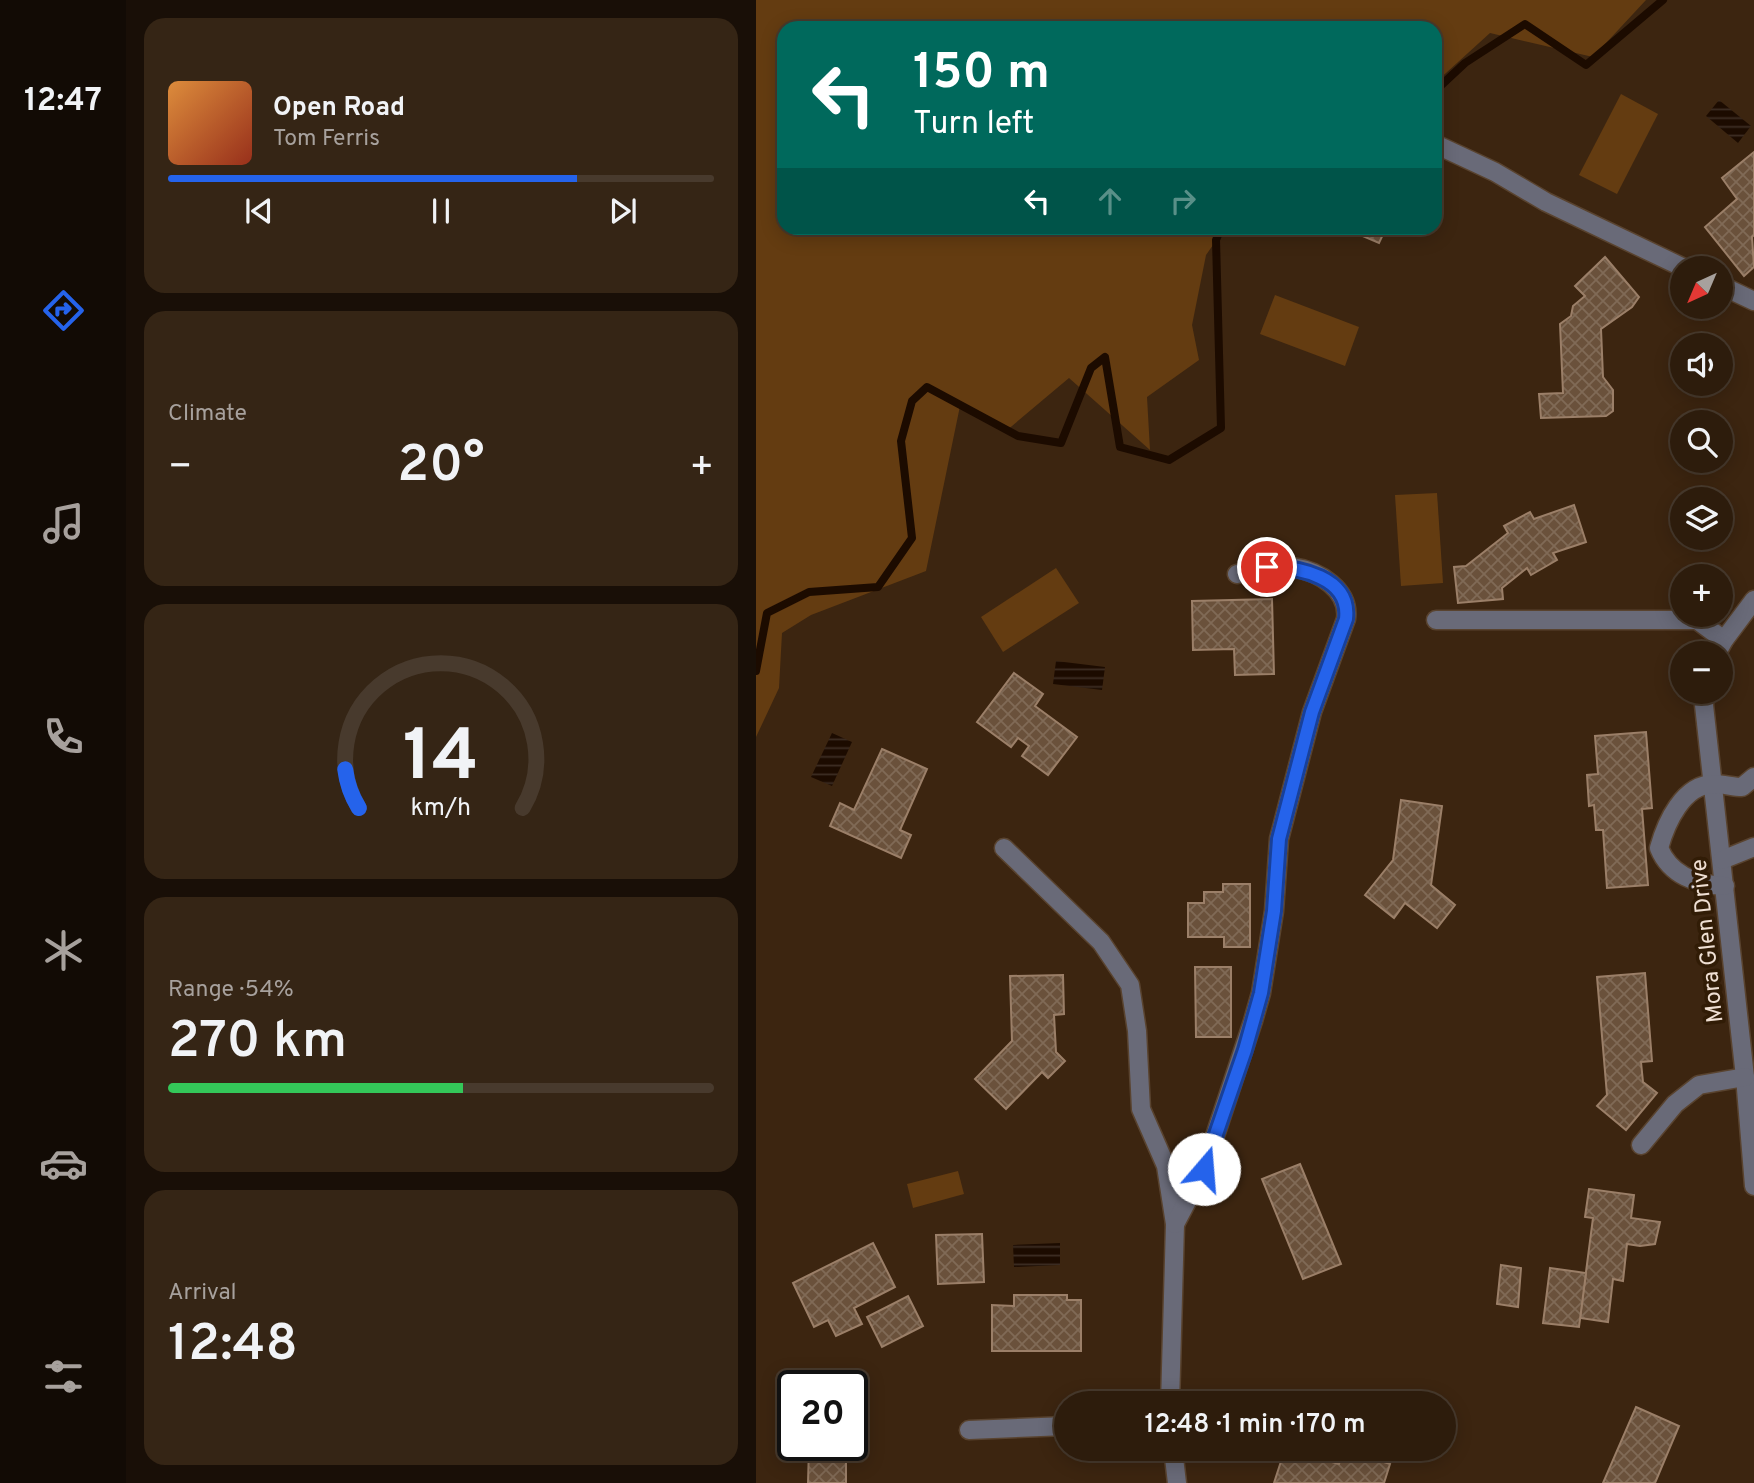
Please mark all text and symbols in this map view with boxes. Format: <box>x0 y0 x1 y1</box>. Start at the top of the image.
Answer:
text: 150 m <box>913 44 1050 106</box>
icon: left <box>798 49 889 140</box>
text: 12:47 <box>24 82 102 122</box>
text: Open Road <box>273 92 405 125</box>
text: Turn left <box>913 105 1034 145</box>
text: Tom Ferris <box>273 125 380 154</box>
icon: left <box>1018 182 1056 220</box>
icon: ahead <box>1091 182 1129 220</box>
icon: right <box>1164 182 1202 220</box>
icon: previous <box>240 192 278 230</box>
icon: pause <box>422 192 460 230</box>
icon: next <box>604 192 642 230</box>
north arrow <box>1670 256 1732 318</box>
map controls <box>1670 256 1733 704</box>
icon: directions <box>39 286 88 335</box>
button: sound <box>1670 333 1733 396</box>
text: Climate <box>168 400 247 429</box>
button: search <box>1670 410 1733 473</box>
text: 20° <box>397 434 485 500</box>
text: − <box>168 444 193 493</box>
text: + <box>689 444 714 493</box>
button: layers <box>1670 487 1733 550</box>
icon: music <box>39 499 88 548</box>
pin <box>1237 537 1297 597</box>
icon: arrive <box>1248 548 1286 586</box>
button: + <box>1670 564 1733 627</box>
button: − <box>1670 641 1733 704</box>
icon: phone <box>39 712 88 761</box>
text: 14 <box>403 714 479 806</box>
text: km/h <box>411 792 471 824</box>
street label: Mora Glen Drive <box>1685 857 1732 1024</box>
icon: climate <box>39 926 88 975</box>
text: Range · 54% <box>168 976 294 1005</box>
text: 270 km <box>168 1010 347 1076</box>
position arrow <box>1167 1132 1241 1206</box>
icon: car <box>39 1139 88 1188</box>
text: Arrival <box>168 1279 237 1308</box>
text: 12:48 <box>168 1313 298 1379</box>
icon: filters <box>39 1352 88 1401</box>
speed limit sign: 20 <box>777 1370 868 1461</box>
text: 12:48 · 1 min · 170 m <box>1144 1409 1366 1442</box>

